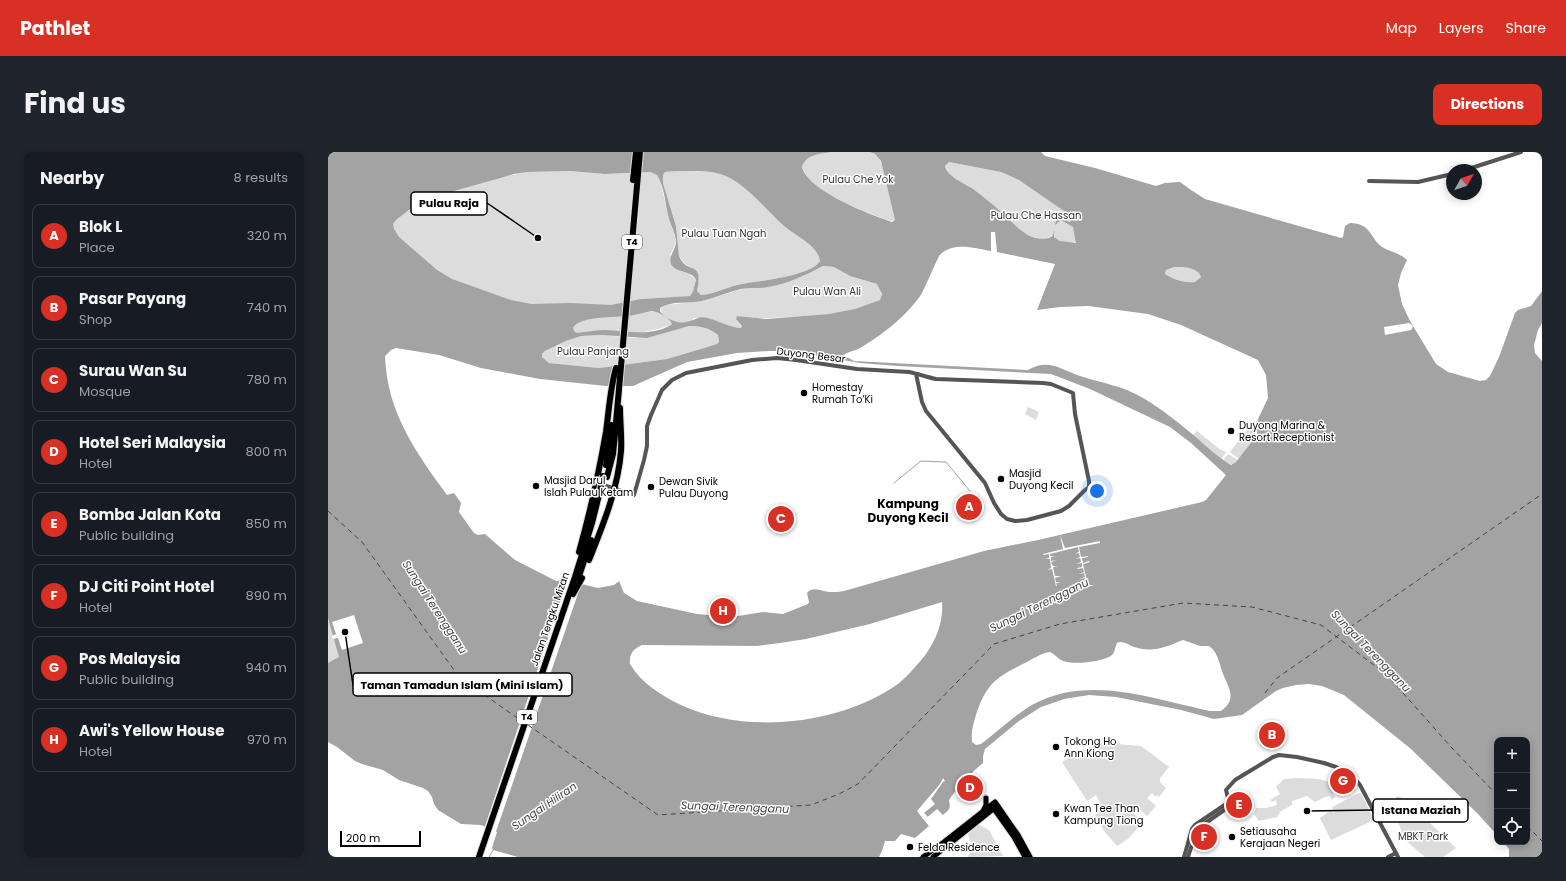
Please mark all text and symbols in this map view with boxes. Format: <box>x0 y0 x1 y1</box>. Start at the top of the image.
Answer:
text: Pathlet <box>20 15 90 42</box>
text: Map <box>1386 18 1417 38</box>
text: Layers <box>1439 18 1483 38</box>
text: Share <box>1505 18 1546 38</box>
text: Find us <box>24 84 126 123</box>
button: Directions <box>1433 84 1542 125</box>
north arrow <box>1446 164 1482 200</box>
text: Nearby <box>40 166 104 190</box>
text: 8 results <box>234 168 288 187</box>
park label: Pulau Che Yok <box>823 172 894 187</box>
callout: Pulau Raja <box>411 192 487 215</box>
text: Pulau Raja <box>419 195 479 211</box>
park label: Pulau Che Hassan <box>991 208 1081 223</box>
text: Blok L <box>79 216 122 237</box>
text: A <box>49 226 59 245</box>
text: 320 m <box>247 226 287 245</box>
park label: Pulau Tuan Ngah <box>681 226 767 241</box>
road number: T4 <box>622 235 642 249</box>
text: Place <box>79 238 114 257</box>
park label: Pulau Wan Ali <box>793 284 861 299</box>
text: Pasar Payang <box>79 288 186 309</box>
text: B <box>50 298 58 317</box>
text: 740 m <box>247 298 287 317</box>
text: Shop <box>79 310 112 329</box>
street label: Duyong Besar <box>776 343 847 367</box>
park label: Pulau Panjang <box>557 344 629 359</box>
text: Surau Wan Su <box>79 360 187 381</box>
text: C <box>49 370 59 389</box>
text: 780 m <box>247 370 287 389</box>
place label: Homestay Rumah To’Ki <box>812 380 873 407</box>
text: Mosque <box>79 382 130 401</box>
marker: Homestay Rumah To’Ki <box>799 388 809 398</box>
place label: Duyong Marina & Resort Receptionist <box>1239 418 1335 445</box>
marker: Duyong Marina & Resort Receptionist <box>1226 426 1236 436</box>
text: Hotel Seri Malaysia <box>79 432 226 453</box>
text: D <box>49 442 59 461</box>
text: 800 m <box>246 442 287 461</box>
text: Hotel <box>79 454 112 473</box>
place label: Masjid Duyong Kecil <box>1009 466 1074 493</box>
place label: Masjid Darul Islah Pulau Ketam <box>544 473 633 500</box>
place label: Dewan Sivik Pulau Duyong <box>659 474 728 501</box>
marker: Masjid Duyong Kecil <box>996 474 1006 484</box>
marker: Masjid Darul Islah Pulau Ketam <box>531 481 541 491</box>
your location <box>1087 481 1107 501</box>
marker: Dewan Sivik Pulau Duyong <box>646 482 656 492</box>
pin: A <box>956 492 982 522</box>
district label: Kampung Duyong Kecil <box>868 495 948 526</box>
text: Bomba Jalan Kota <box>79 504 221 525</box>
pin: C <box>768 504 794 534</box>
text: E <box>50 514 58 533</box>
text: 850 m <box>246 514 287 533</box>
text: Public building <box>79 526 174 545</box>
water label: Sungai Terengganu <box>399 557 471 657</box>
street label: Jalan Tengku Mizan <box>527 570 573 668</box>
water label: Sungai Terengganu <box>987 574 1091 636</box>
text: DJ Citi Point Hotel <box>79 576 214 597</box>
text: F <box>50 586 58 605</box>
text: 890 m <box>246 586 287 605</box>
pin: H <box>710 596 736 626</box>
text: Hotel <box>79 598 112 617</box>
water label: Sungai Terengganu <box>1328 606 1414 696</box>
text: Pos Malaysia <box>79 648 181 669</box>
text: G <box>49 658 59 677</box>
text: 940 m <box>246 658 287 677</box>
text: Public building <box>79 670 174 689</box>
callout: Taman Tamadun Islam (Mini Islam) <box>353 673 572 696</box>
text: Taman Tamadun Islam (Mini Islam) <box>360 677 564 693</box>
road number: T4 <box>517 710 537 724</box>
text: Awi's Yellow House <box>79 720 224 741</box>
pin: B <box>1259 720 1285 750</box>
text: H <box>49 730 59 749</box>
text: 970 m <box>247 730 287 749</box>
place label: Tokong Ho Ann Kiong <box>1064 734 1117 761</box>
map controls <box>1494 737 1530 845</box>
button: + <box>1494 737 1530 773</box>
text: Hotel <box>79 742 112 761</box>
marker: Tokong Ho Ann Kiong <box>1051 742 1061 752</box>
pin: G <box>1330 766 1356 796</box>
pin: D <box>957 773 983 803</box>
button: − <box>1494 773 1530 809</box>
water label: Sungai Hiliran <box>508 778 580 834</box>
pin: E <box>1226 790 1252 820</box>
water label: Sungai Terengganu <box>681 797 789 817</box>
callout: Istana Maziah <box>1373 799 1468 822</box>
place label: Kwan Tee Than Kampung Tiong <box>1064 801 1143 828</box>
text: Istana Maziah <box>1381 802 1461 818</box>
marker: Kwan Tee Than Kampung Tiong <box>1051 809 1061 819</box>
button: locate <box>1494 809 1530 845</box>
pin: F <box>1191 822 1217 852</box>
place label: Setiausaha Kerajaan Negeri <box>1240 824 1320 851</box>
scale bar <box>340 829 421 848</box>
park label: MBKT Park <box>1398 829 1449 844</box>
text: 200 m <box>346 830 380 846</box>
marker: Setiausaha Kerajaan Negeri <box>1227 832 1237 842</box>
place label: Felda Residence <box>918 840 999 855</box>
marker: Felda Residence <box>905 842 915 852</box>

